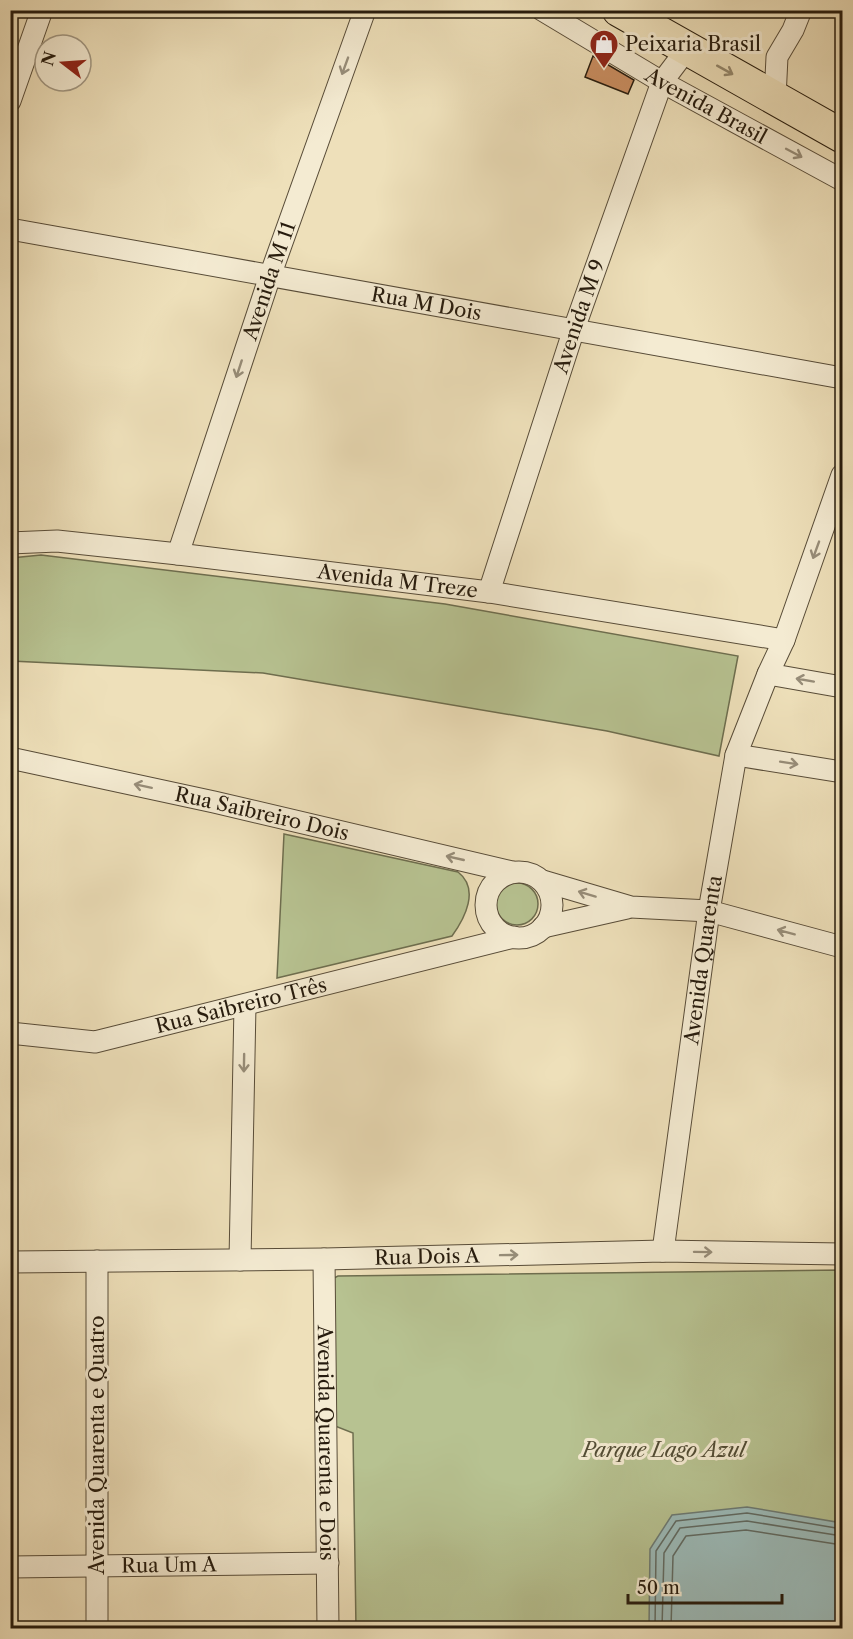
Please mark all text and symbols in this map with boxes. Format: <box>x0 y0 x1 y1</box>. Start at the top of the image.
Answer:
shop icon: Peixaria Brasil <box>588 28 620 70</box>
place label: Peixaria Brasil <box>625 32 761 56</box>
north arrow <box>33 33 93 93</box>
text: N <box>37 49 60 68</box>
one-way arrow <box>339 56 350 74</box>
street label: Avenida Brasil <box>640 62 771 149</box>
one-way arrow <box>716 64 733 76</box>
one-way arrow <box>784 148 802 159</box>
street label: Avenida M 11 <box>237 218 301 344</box>
street label: Avenida M 9 <box>548 256 610 377</box>
street label: Rua M Dois <box>369 282 483 325</box>
one-way arrow <box>233 359 244 378</box>
one-way arrow <box>809 540 820 559</box>
street label: Avenida M Treze <box>315 559 479 603</box>
one-way arrow <box>796 675 815 686</box>
one-way arrow <box>779 758 799 769</box>
one-way arrow <box>133 780 153 791</box>
street label: Rua Saibreiro Dois <box>173 782 351 845</box>
one-way arrow <box>446 852 465 864</box>
street label: Avenida Quarenta <box>679 873 727 1047</box>
one-way arrow <box>578 888 597 899</box>
one-way arrow <box>777 925 796 937</box>
street label: Rua Saibreiro Três <box>153 972 329 1038</box>
one-way arrow <box>238 1053 250 1073</box>
street label: Rua Dois A <box>374 1243 481 1270</box>
one-way arrow <box>693 1246 713 1258</box>
one-way arrow <box>498 1249 518 1261</box>
street label: Avenida Quarenta e Quatro <box>85 1315 109 1576</box>
street label: Avenida Quarenta e Dois <box>313 1324 339 1561</box>
park label: Parque Lago Azul <box>580 1438 748 1462</box>
street label: Rua Um A <box>121 1552 218 1578</box>
scale bar <box>628 1567 782 1605</box>
text: 50 m <box>637 1577 680 1599</box>

